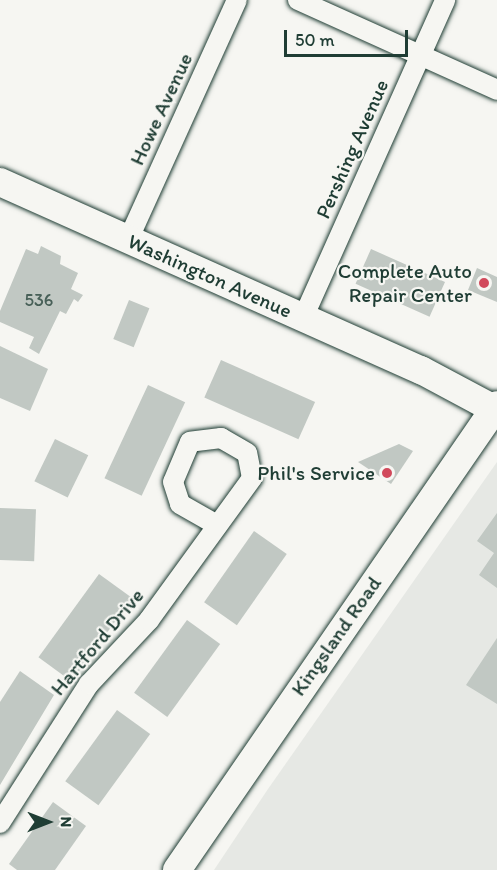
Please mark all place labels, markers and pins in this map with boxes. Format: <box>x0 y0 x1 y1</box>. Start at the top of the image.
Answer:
place label: Complete Auto Repair Center <box>338 258 472 308</box>
marker: Complete Auto Repair Center <box>477 276 491 290</box>
place label: Phil's Service <box>257 460 375 486</box>
marker: Phil's Service <box>380 466 394 480</box>

